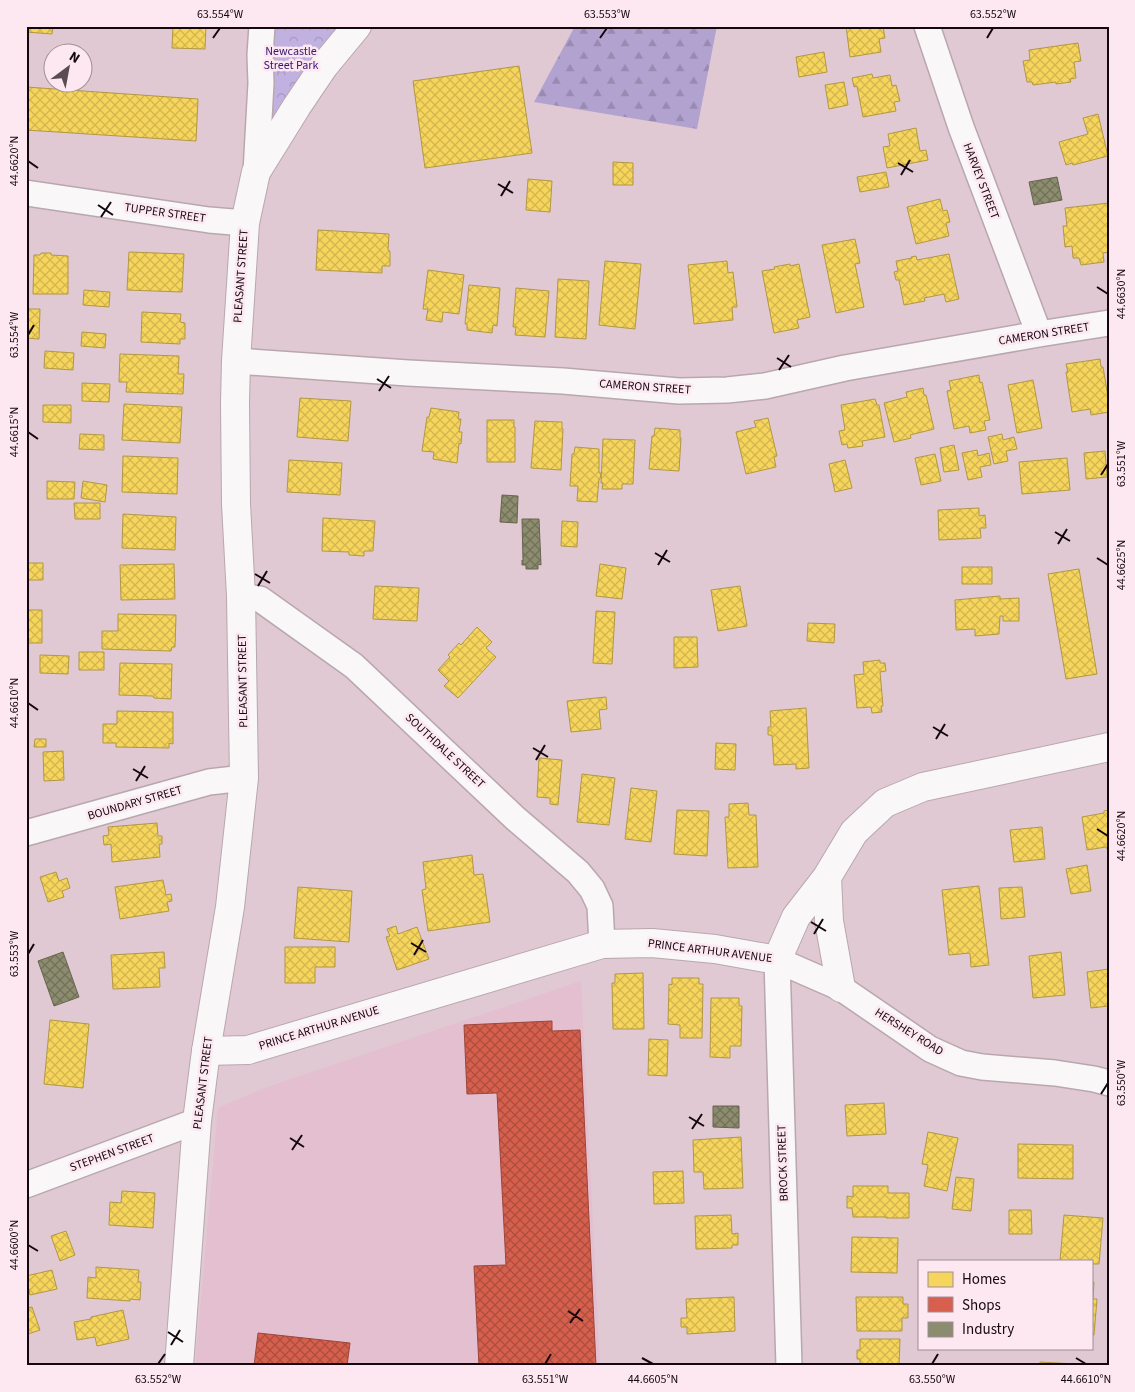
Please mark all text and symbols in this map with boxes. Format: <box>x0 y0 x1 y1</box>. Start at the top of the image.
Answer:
text: 63.554°W <box>197 6 244 23</box>
text: 63.553°W <box>584 6 631 23</box>
text: 63.552°W <box>970 6 1017 23</box>
north arrow <box>42 42 92 92</box>
park label: Newcastle Street Park <box>264 43 319 74</box>
text: N <box>65 47 84 69</box>
text: 44.6620°N <box>6 136 23 186</box>
street label: HARVEY STREET <box>959 140 1004 222</box>
street label: TUPPER STREET <box>123 199 207 227</box>
street label: PLEASANT STREET <box>229 228 253 323</box>
text: 44.6630°N <box>1113 269 1130 319</box>
text: 63.554°W <box>6 311 23 358</box>
street label: CAMERON STREET <box>997 318 1091 350</box>
street label: CAMERON STREET <box>599 375 692 399</box>
text: 44.6615°N <box>6 407 23 457</box>
text: 63.551°W <box>1113 440 1130 487</box>
text: 44.6625°N <box>1113 540 1130 590</box>
street label: PLEASANT STREET <box>234 634 252 728</box>
text: 44.6610°N <box>6 678 23 728</box>
street label: SOUTHDALE STREET <box>401 710 489 793</box>
street label: BOUNDARY STREET <box>86 781 185 825</box>
text: 44.6620°N <box>1113 811 1130 861</box>
text: 63.553°W <box>6 930 23 977</box>
street label: PRINCE ARTHUR AVENUE <box>647 935 773 967</box>
street label: PRINCE ARTHUR AVENUE <box>257 1002 381 1054</box>
street label: HERSHEY ROAD <box>871 1004 947 1060</box>
street label: PLEASANT STREET <box>189 1035 217 1130</box>
text: 63.550°W <box>1113 1059 1130 1106</box>
street label: BROCK STREET <box>773 1124 793 1202</box>
street label: STEPHEN STREET <box>67 1130 157 1176</box>
text: 44.6600°N <box>6 1220 23 1270</box>
legend <box>918 1260 1092 1350</box>
text: Homes <box>962 1269 1006 1290</box>
text: Shops <box>962 1295 1001 1316</box>
text: Industry <box>962 1319 1014 1340</box>
text: 63.552°W <box>135 1371 182 1388</box>
text: 63.551°W <box>522 1371 569 1388</box>
text: 44.6605°N <box>628 1371 678 1388</box>
text: 63.550°W <box>909 1371 956 1388</box>
text: 44.6610°N <box>1061 1371 1111 1388</box>

